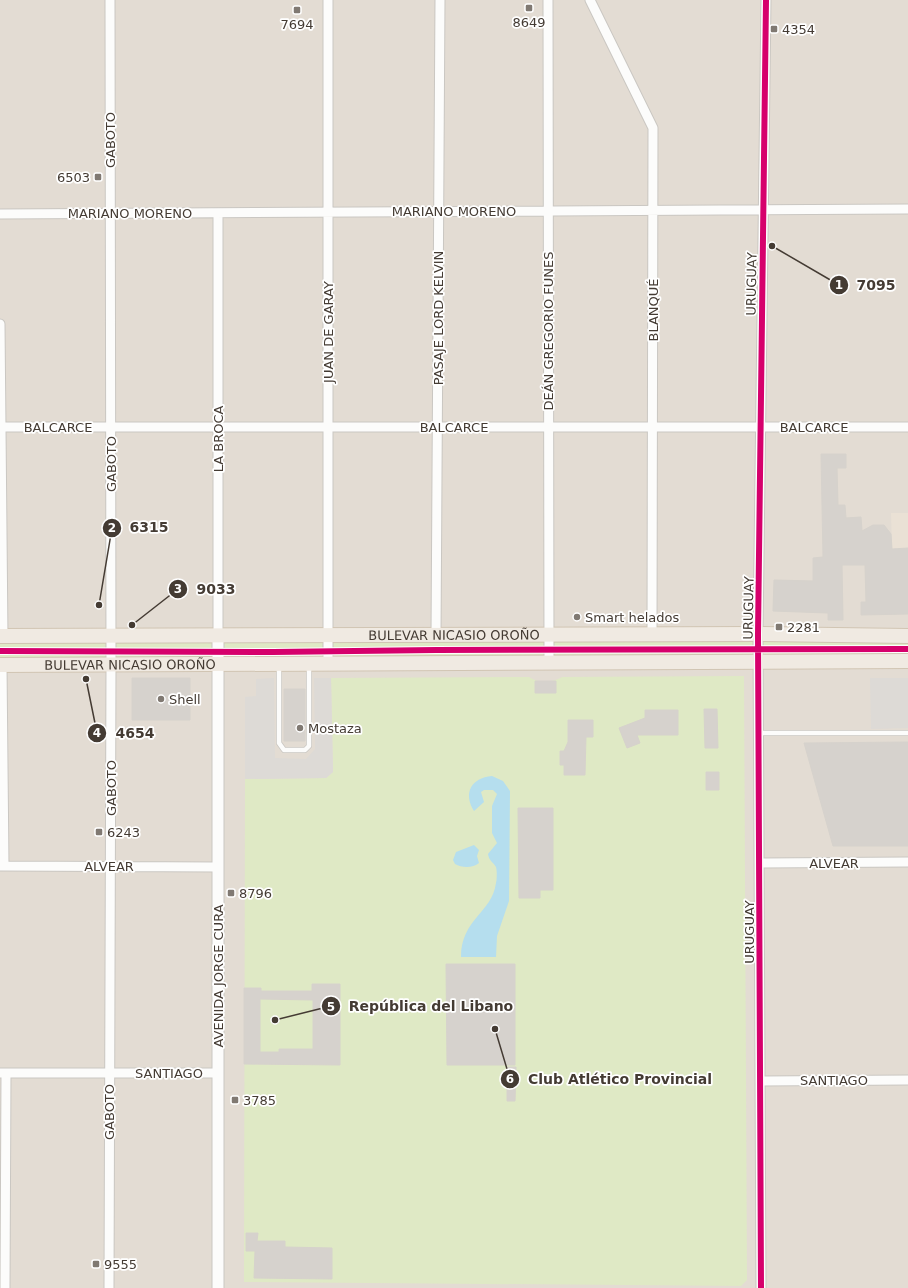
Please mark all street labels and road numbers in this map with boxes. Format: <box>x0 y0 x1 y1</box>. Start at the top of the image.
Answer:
street label: GABOTO <box>103 112 118 168</box>
street label: MARIANO MORENO <box>392 204 516 219</box>
street label: MARIANO MORENO <box>68 206 192 221</box>
street label: PASAJE LORD KELVIN <box>431 251 446 385</box>
street label: DEÁN GREGORIO FUNES <box>541 251 556 411</box>
street label: URUGUAY <box>743 252 760 316</box>
street label: BLANQUÉ <box>646 278 661 342</box>
street label: JUAN DE GARAY <box>321 281 336 384</box>
street label: LA BROCA <box>211 406 226 472</box>
street label: BALCARCE <box>24 420 92 435</box>
street label: BALCARCE <box>420 420 488 435</box>
street label: BALCARCE <box>780 420 848 435</box>
street label: GABOTO <box>104 436 119 492</box>
street label: URUGUAY <box>740 576 757 640</box>
street label: BULEVAR NICASIO OROÑO <box>368 628 540 643</box>
street label: BULEVAR NICASIO OROÑO <box>44 657 216 673</box>
street label: GABOTO <box>104 760 119 816</box>
street label: ALVEAR <box>809 856 859 871</box>
street label: ALVEAR <box>84 859 134 874</box>
street label: URUGUAY <box>742 900 757 964</box>
street label: AVENIDA JORGE CURA <box>211 904 226 1048</box>
street label: SANTIAGO <box>135 1066 203 1081</box>
street label: SANTIAGO <box>800 1073 868 1088</box>
street label: GABOTO <box>102 1084 117 1140</box>

